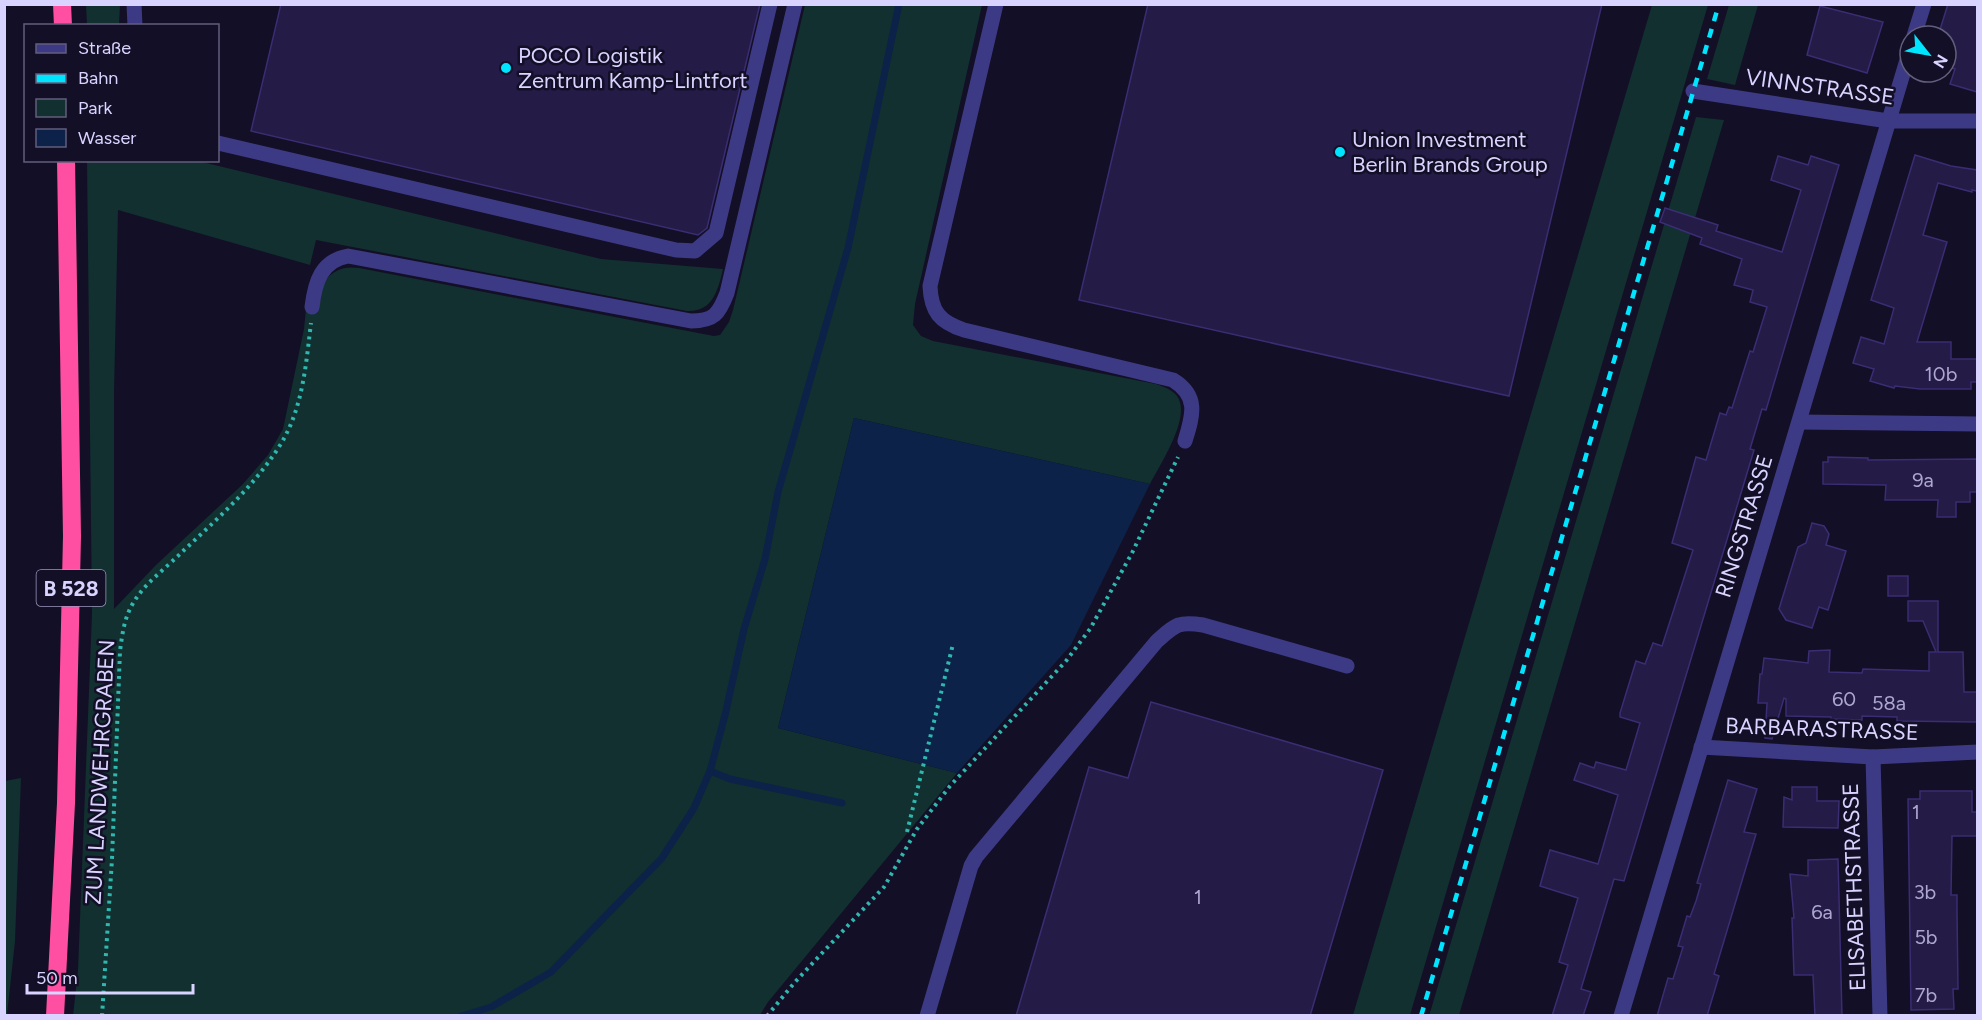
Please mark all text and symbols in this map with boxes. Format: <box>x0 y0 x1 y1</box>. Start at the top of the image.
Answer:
legend <box>24 24 219 162</box>
north arrow <box>1898 24 1958 84</box>
text: Straße <box>78 37 131 59</box>
place label: POCO Logistik Zentrum Kamp-Lintfort <box>518 42 748 94</box>
text: N <box>1929 51 1952 72</box>
marker: POCO Logistik Zentrum Kamp-Lintfort <box>499 61 513 75</box>
street label: VINNSTRASSE <box>1744 63 1896 111</box>
text: Bahn <box>78 67 118 89</box>
text: Park <box>78 97 113 119</box>
place label: Union Investment Berlin Brands Group <box>1352 126 1548 178</box>
text: Wasser <box>78 127 136 149</box>
marker: Union Investment Berlin Brands Group <box>1333 145 1347 159</box>
house number: 10b <box>1925 362 1957 386</box>
street label: RINGSTRASSE <box>1709 451 1779 601</box>
house number: 9a <box>1912 468 1934 492</box>
road number: B 528 <box>36 570 106 606</box>
street label: ZUM LANDWEHRGRABEN <box>80 639 120 905</box>
house number: 60 <box>1832 687 1856 711</box>
house number: 58a <box>1872 691 1906 715</box>
street label: BARBARASTRASSE <box>1725 712 1919 746</box>
street label: ELISABETHSTRASSE <box>1837 782 1871 992</box>
house number: 1 <box>1912 800 1920 824</box>
house number: 3b <box>1914 880 1936 904</box>
house number: 1 <box>1194 885 1202 909</box>
house number: 6a <box>1811 900 1833 924</box>
house number: 5b <box>1914 925 1938 949</box>
scale bar <box>27 957 194 995</box>
text: 50 m <box>36 967 78 989</box>
house number: 7b <box>1915 983 1937 1007</box>

